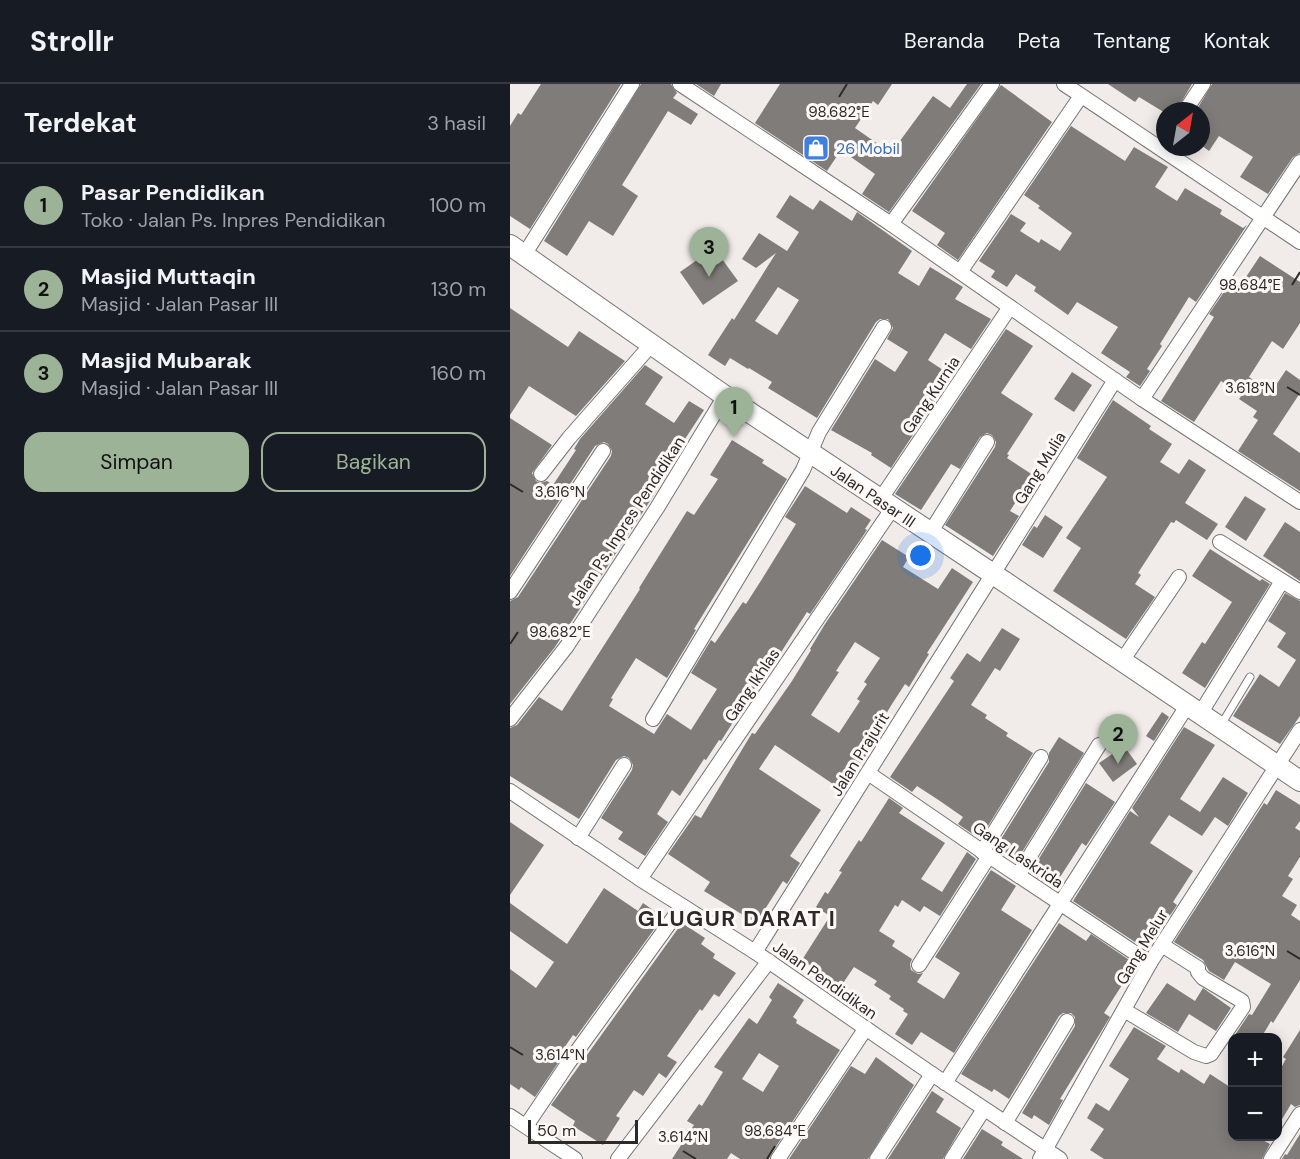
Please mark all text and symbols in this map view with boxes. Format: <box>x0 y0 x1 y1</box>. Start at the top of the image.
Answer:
text: Strollr <box>30 23 114 60</box>
text: Beranda <box>904 27 985 55</box>
text: Peta <box>1018 27 1060 55</box>
text: Tentang <box>1093 27 1171 55</box>
text: Kontak <box>1204 27 1270 55</box>
text: 98.682°E <box>808 102 870 122</box>
north arrow <box>1156 102 1210 156</box>
text: Terdekat <box>24 106 137 140</box>
text: 3 hasil <box>427 110 486 136</box>
shop icon: 26 Mobil <box>801 133 831 163</box>
place label: 26 Mobil <box>836 138 900 159</box>
text: Pasar Pendidikan <box>81 178 265 207</box>
text: 1 <box>40 192 47 218</box>
text: 100 m <box>429 192 486 218</box>
text: Toko · Jalan Ps. Inpres Pendidikan <box>81 207 385 233</box>
pin: 3 <box>690 228 728 277</box>
text: Masjid Muttaqin <box>81 262 256 291</box>
text: 98.684°E <box>1219 275 1281 295</box>
text: 2 <box>38 276 49 302</box>
text: 130 m <box>431 276 486 302</box>
text: Masjid · Jalan Pasar III <box>81 291 278 317</box>
text: Masjid Mubarak <box>81 346 252 375</box>
street label: Gang Kurnia <box>897 352 965 438</box>
text: 3 <box>37 360 50 386</box>
text: 160 m <box>430 360 486 386</box>
text: Masjid · Jalan Pasar III <box>81 375 278 401</box>
text: 3.618°N <box>1225 378 1275 398</box>
pin: 1 <box>714 388 754 437</box>
street label: Gang Mulia <box>1009 428 1071 508</box>
button: Simpan <box>24 432 249 492</box>
button: Bagikan <box>261 432 486 492</box>
street label: Jalan Ps. Inpres Pendidikan <box>564 432 690 610</box>
street label: Jalan Pasar III <box>826 460 920 532</box>
text: 3.616°N <box>535 482 585 502</box>
your location <box>906 541 935 570</box>
text: 98.682°E <box>529 622 591 642</box>
street label: Gang Ikhlas <box>720 644 784 726</box>
street label: Jalan Prajurit <box>826 708 894 800</box>
pin: 2 <box>1098 714 1138 764</box>
street label: Gang Laskrida <box>969 817 1067 893</box>
district label: GLUGUR DARAT I <box>638 904 836 933</box>
street label: Gang Melur <box>1111 905 1173 989</box>
street label: Jalan Pendidikan <box>769 936 881 1024</box>
text: 3.616°N <box>1225 941 1275 961</box>
map controls <box>1228 1033 1282 1141</box>
button: + <box>1228 1033 1282 1087</box>
text: 3.614°N <box>535 1045 585 1065</box>
button: − <box>1228 1087 1282 1141</box>
scale bar <box>528 1117 638 1144</box>
text: 50 m <box>537 1120 576 1141</box>
text: 98.684°E <box>744 1121 806 1141</box>
text: 3.614°N <box>658 1127 708 1147</box>

